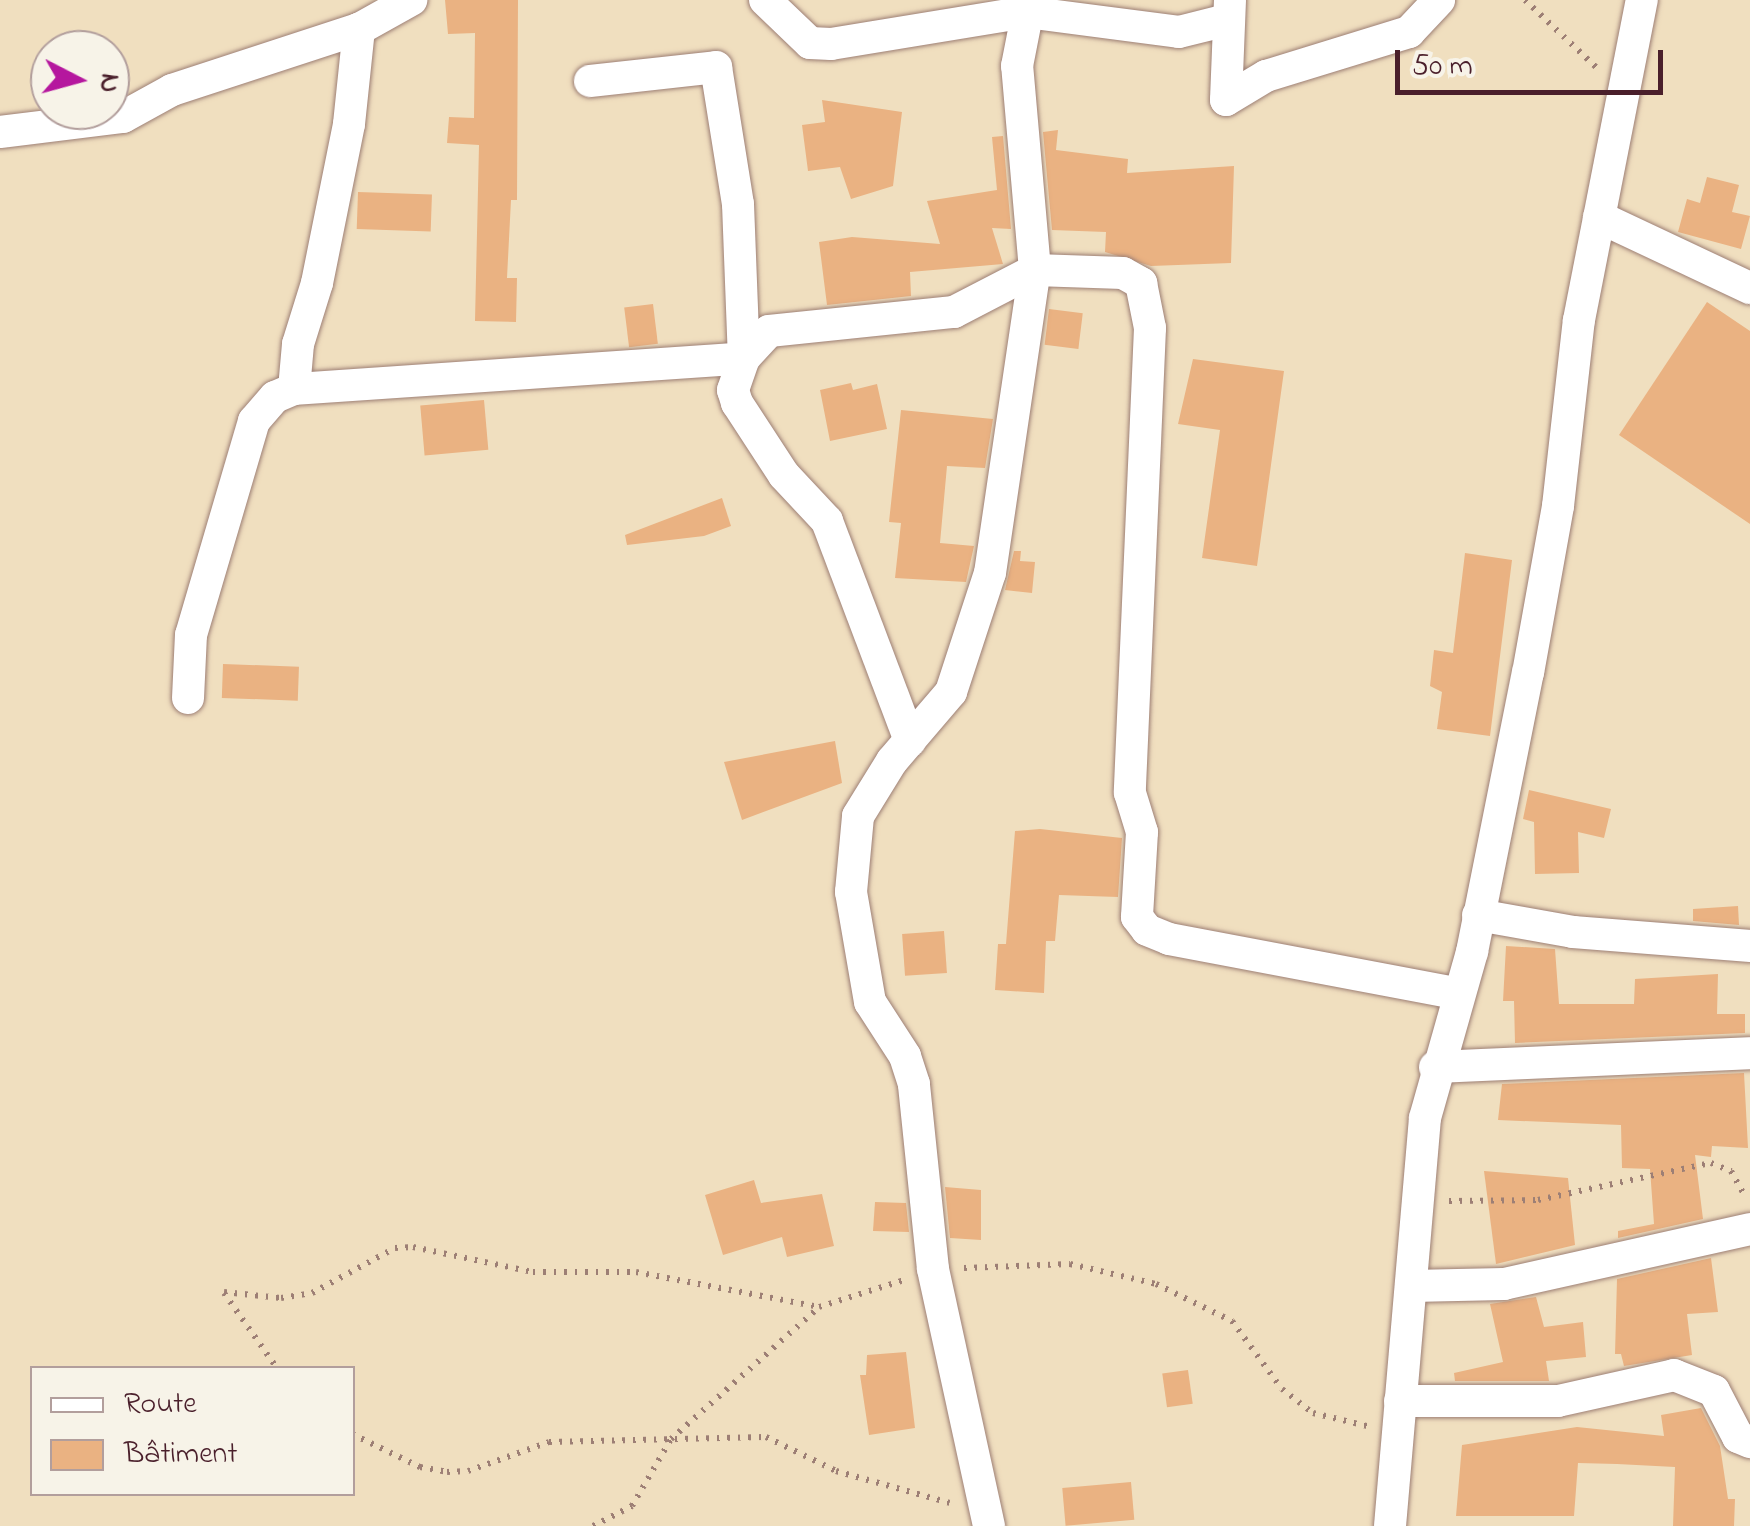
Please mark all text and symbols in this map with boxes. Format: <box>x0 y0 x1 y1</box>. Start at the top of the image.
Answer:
north arrow <box>30 30 130 130</box>
scale bar <box>1400 30 1668 92</box>
text: 50 m <box>1412 45 1473 89</box>
text: N <box>87 71 130 95</box>
legend <box>30 1366 355 1496</box>
text: Route <box>124 1383 197 1427</box>
text: Bâtiment <box>124 1433 237 1477</box>

